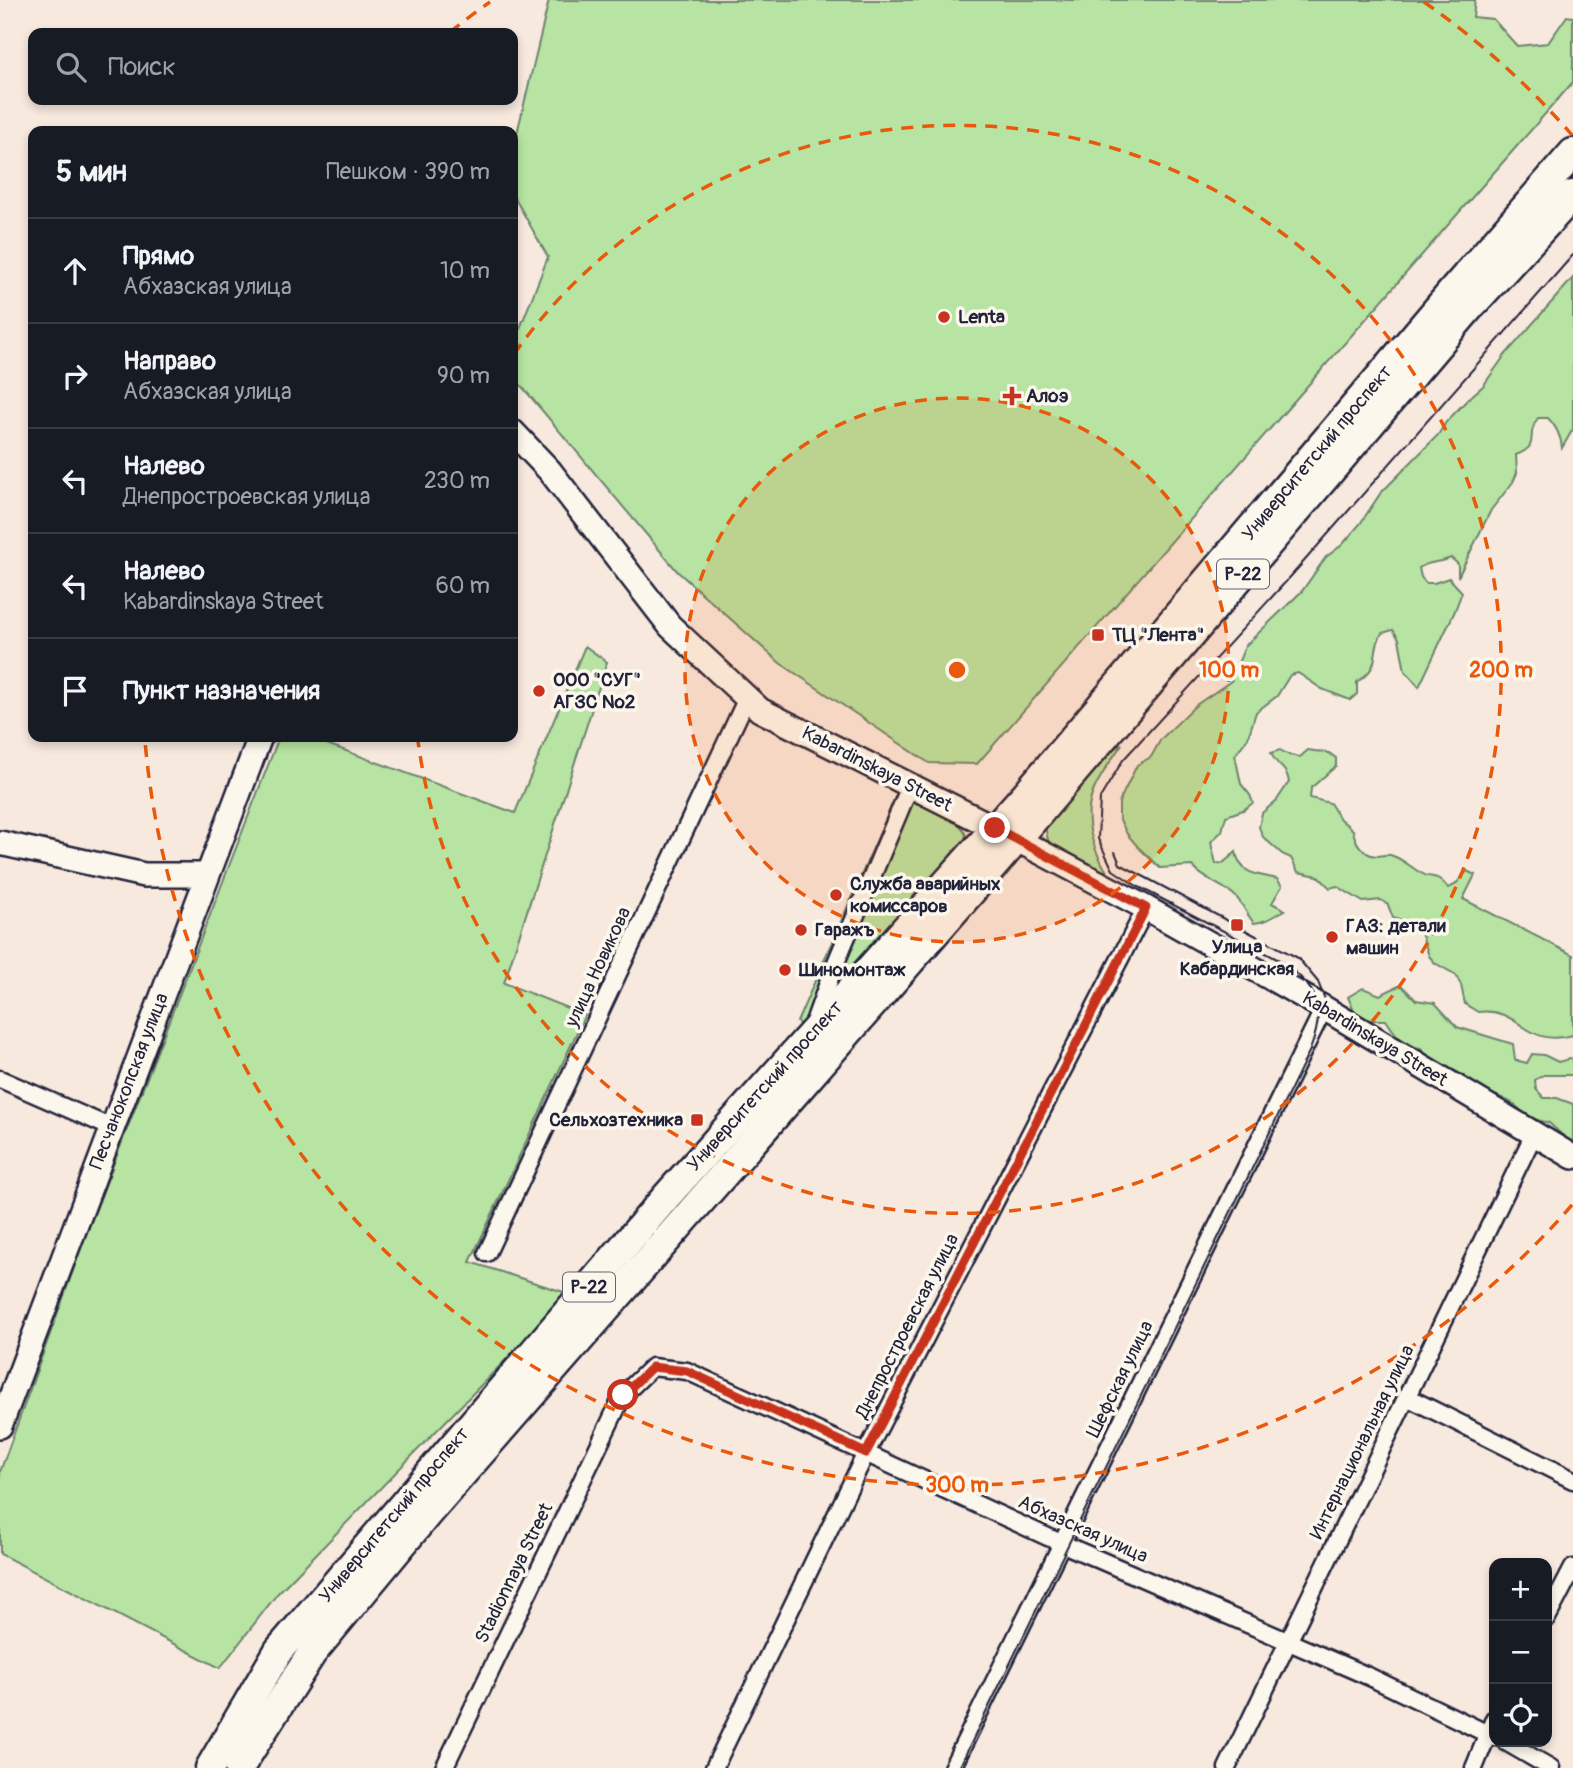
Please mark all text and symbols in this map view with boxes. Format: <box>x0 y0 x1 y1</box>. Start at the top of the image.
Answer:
search box <box>28 28 518 105</box>
icon: search <box>52 48 90 86</box>
text: Поиск <box>108 51 176 83</box>
text: 5 мин <box>56 153 127 190</box>
text: Пешком · 390 m <box>326 157 490 186</box>
text: Прямо <box>123 240 194 272</box>
icon: ahead <box>56 252 94 290</box>
text: 10 m <box>440 256 490 285</box>
text: Абхазская улица <box>123 272 292 301</box>
place label: Lenta <box>958 305 1005 329</box>
marker: Lenta <box>936 309 952 325</box>
text: Направо <box>123 345 216 377</box>
icon: right <box>56 357 94 395</box>
street label: Университетский проспект <box>1237 360 1398 546</box>
text: 90 m <box>437 361 490 390</box>
text: Абхазская улица <box>123 377 292 406</box>
place label: Алоэ <box>1026 384 1069 408</box>
marker: Алоэ <box>1004 388 1020 404</box>
text: Налево <box>123 450 205 482</box>
icon: left <box>56 462 94 500</box>
text: 230 m <box>424 466 490 495</box>
text: Днепростроевская улица <box>123 482 370 511</box>
text: Налево <box>123 555 205 587</box>
road number: Р-22 <box>1217 560 1269 588</box>
icon: left <box>56 567 94 605</box>
text: 60 m <box>435 571 490 600</box>
text: Kabardinskaya Street <box>123 587 323 616</box>
place label: ТЦ "Лента" <box>1111 623 1204 647</box>
marker: ТЦ "Лента" <box>1090 627 1106 643</box>
text: 100 m <box>1199 657 1259 684</box>
text: 200 m <box>1469 657 1533 684</box>
centre of rings <box>945 658 969 682</box>
place label: ООО "СУГ" АГЗС №2 <box>553 668 641 714</box>
icon: arrive <box>56 672 94 710</box>
text: Пункт назначения <box>123 675 320 707</box>
marker: ООО "СУГ" АГЗС №2 <box>531 683 547 699</box>
street label: Kabardinskaya Street <box>798 721 957 817</box>
route end <box>979 812 1010 843</box>
place label: Служба аварийных комиссаров <box>850 872 1001 918</box>
marker: Служба аварийных комиссаров <box>828 887 844 903</box>
street label: улица Новикова <box>559 903 636 1032</box>
place label: ГАЗ: детали машин <box>1346 914 1446 960</box>
marker: Улица Кабардинская <box>1229 917 1245 933</box>
place label: Гаражъ <box>815 918 875 942</box>
marker: Гаражъ <box>793 922 809 938</box>
marker: ГАЗ: детали машин <box>1324 929 1340 945</box>
place label: Улица Кабардинская <box>1180 935 1294 981</box>
place label: Шиномонтаж <box>798 958 906 982</box>
marker: Шиномонтаж <box>777 962 793 978</box>
street label: Kabardinskaya Street <box>1298 986 1452 1092</box>
street label: Песчанокопская улица <box>84 989 174 1173</box>
street label: Университетский проспект <box>682 995 848 1176</box>
place label: Сельхозтехника <box>549 1108 683 1132</box>
marker: Сельхозтехника <box>689 1112 705 1128</box>
street label: Днепростроевская улица <box>849 1229 964 1423</box>
road number: Р-22 <box>563 1272 615 1302</box>
street label: Шефская улица <box>1081 1317 1159 1441</box>
street label: Интернациональная улица <box>1304 1341 1420 1543</box>
route start <box>607 1379 638 1410</box>
street label: Университетский проспект <box>314 1422 475 1608</box>
text: 300 m <box>925 1472 989 1499</box>
street label: Абхазская улица <box>1014 1490 1152 1568</box>
street label: Stadionnaya Street <box>470 1499 559 1647</box>
map controls <box>1489 1558 1552 1747</box>
button: + <box>1489 1558 1552 1621</box>
button: − <box>1489 1621 1552 1684</box>
button: locate <box>1489 1684 1552 1747</box>

